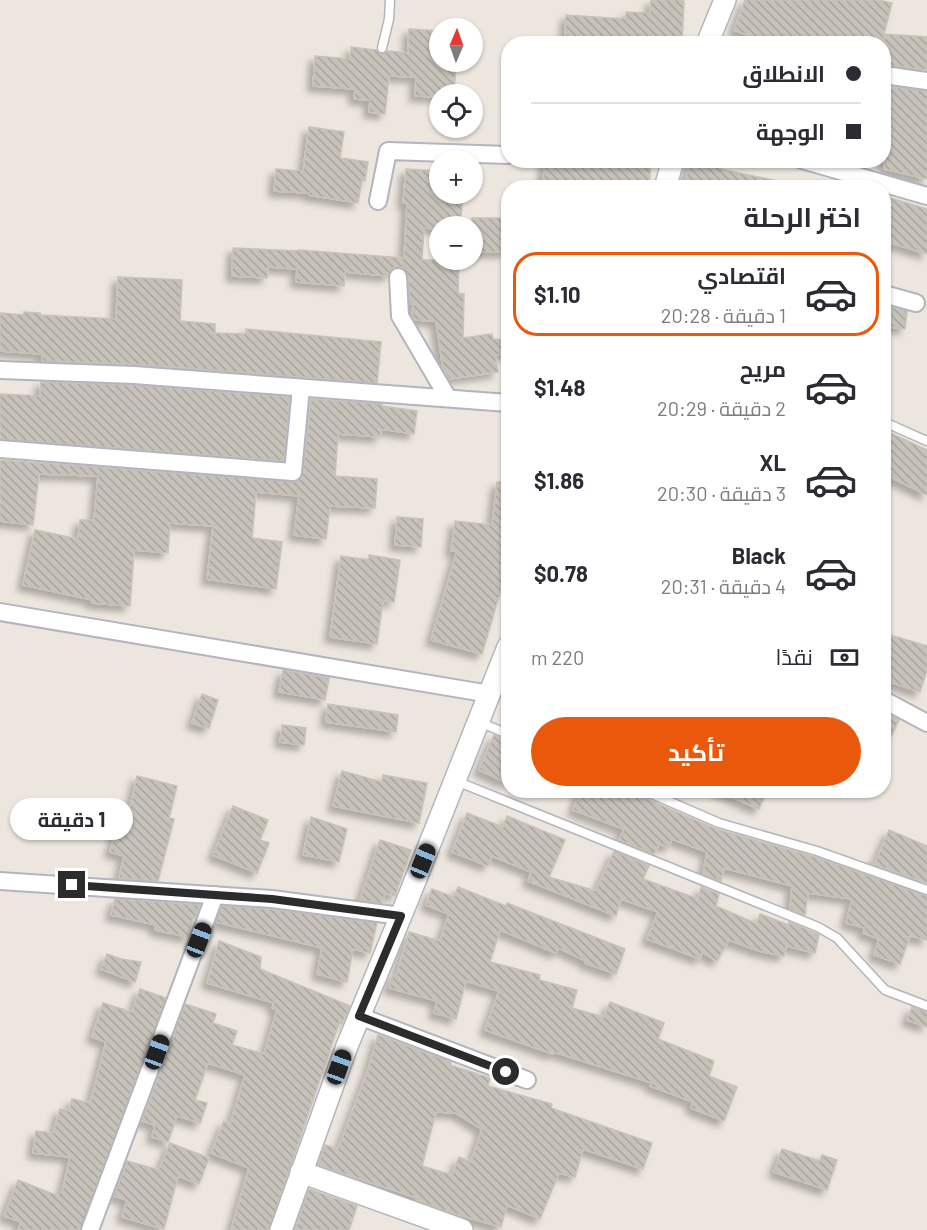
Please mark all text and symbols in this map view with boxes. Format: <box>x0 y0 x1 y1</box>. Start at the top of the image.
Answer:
north arrow <box>429 18 483 72</box>
map controls <box>429 18 483 270</box>
text: الانطلاق <box>742 60 825 86</box>
button: locate <box>429 84 483 138</box>
text: الوجهة <box>756 118 825 144</box>
button: + <box>429 150 483 204</box>
text: اختر الرحلة <box>743 200 861 232</box>
button: − <box>429 216 483 270</box>
text: اقتصادي <box>697 262 786 288</box>
icon: car <box>804 267 858 321</box>
text: $1.10 <box>534 281 581 307</box>
text: 1 دقيقة · 20:28 <box>661 303 786 327</box>
text: مريح <box>740 355 786 381</box>
icon: car <box>804 360 858 414</box>
text: $1.48 <box>534 374 586 400</box>
text: 2 دقيقة · 20:29 <box>657 396 786 420</box>
text: XL <box>760 449 786 475</box>
icon: car <box>804 453 858 507</box>
text: $1.86 <box>534 467 584 493</box>
text: 3 دقيقة · 20:30 <box>657 481 786 505</box>
text: Black <box>732 542 786 568</box>
icon: car <box>804 546 858 600</box>
text: $0.78 <box>534 560 588 586</box>
text: 4 دقيقة · 20:31 <box>661 574 786 598</box>
icon: cash <box>828 641 861 674</box>
text: نقدًا <box>775 643 813 669</box>
text: 220 m <box>531 645 584 669</box>
button: تأكيد <box>531 717 861 786</box>
callout: 1 دقيقة <box>10 798 134 840</box>
text: 1 دقيقة <box>38 807 105 831</box>
car <box>408 841 438 881</box>
route end <box>58 871 85 898</box>
car <box>184 920 214 960</box>
car <box>142 1032 172 1072</box>
car <box>324 1047 354 1087</box>
route start <box>492 1058 519 1085</box>

